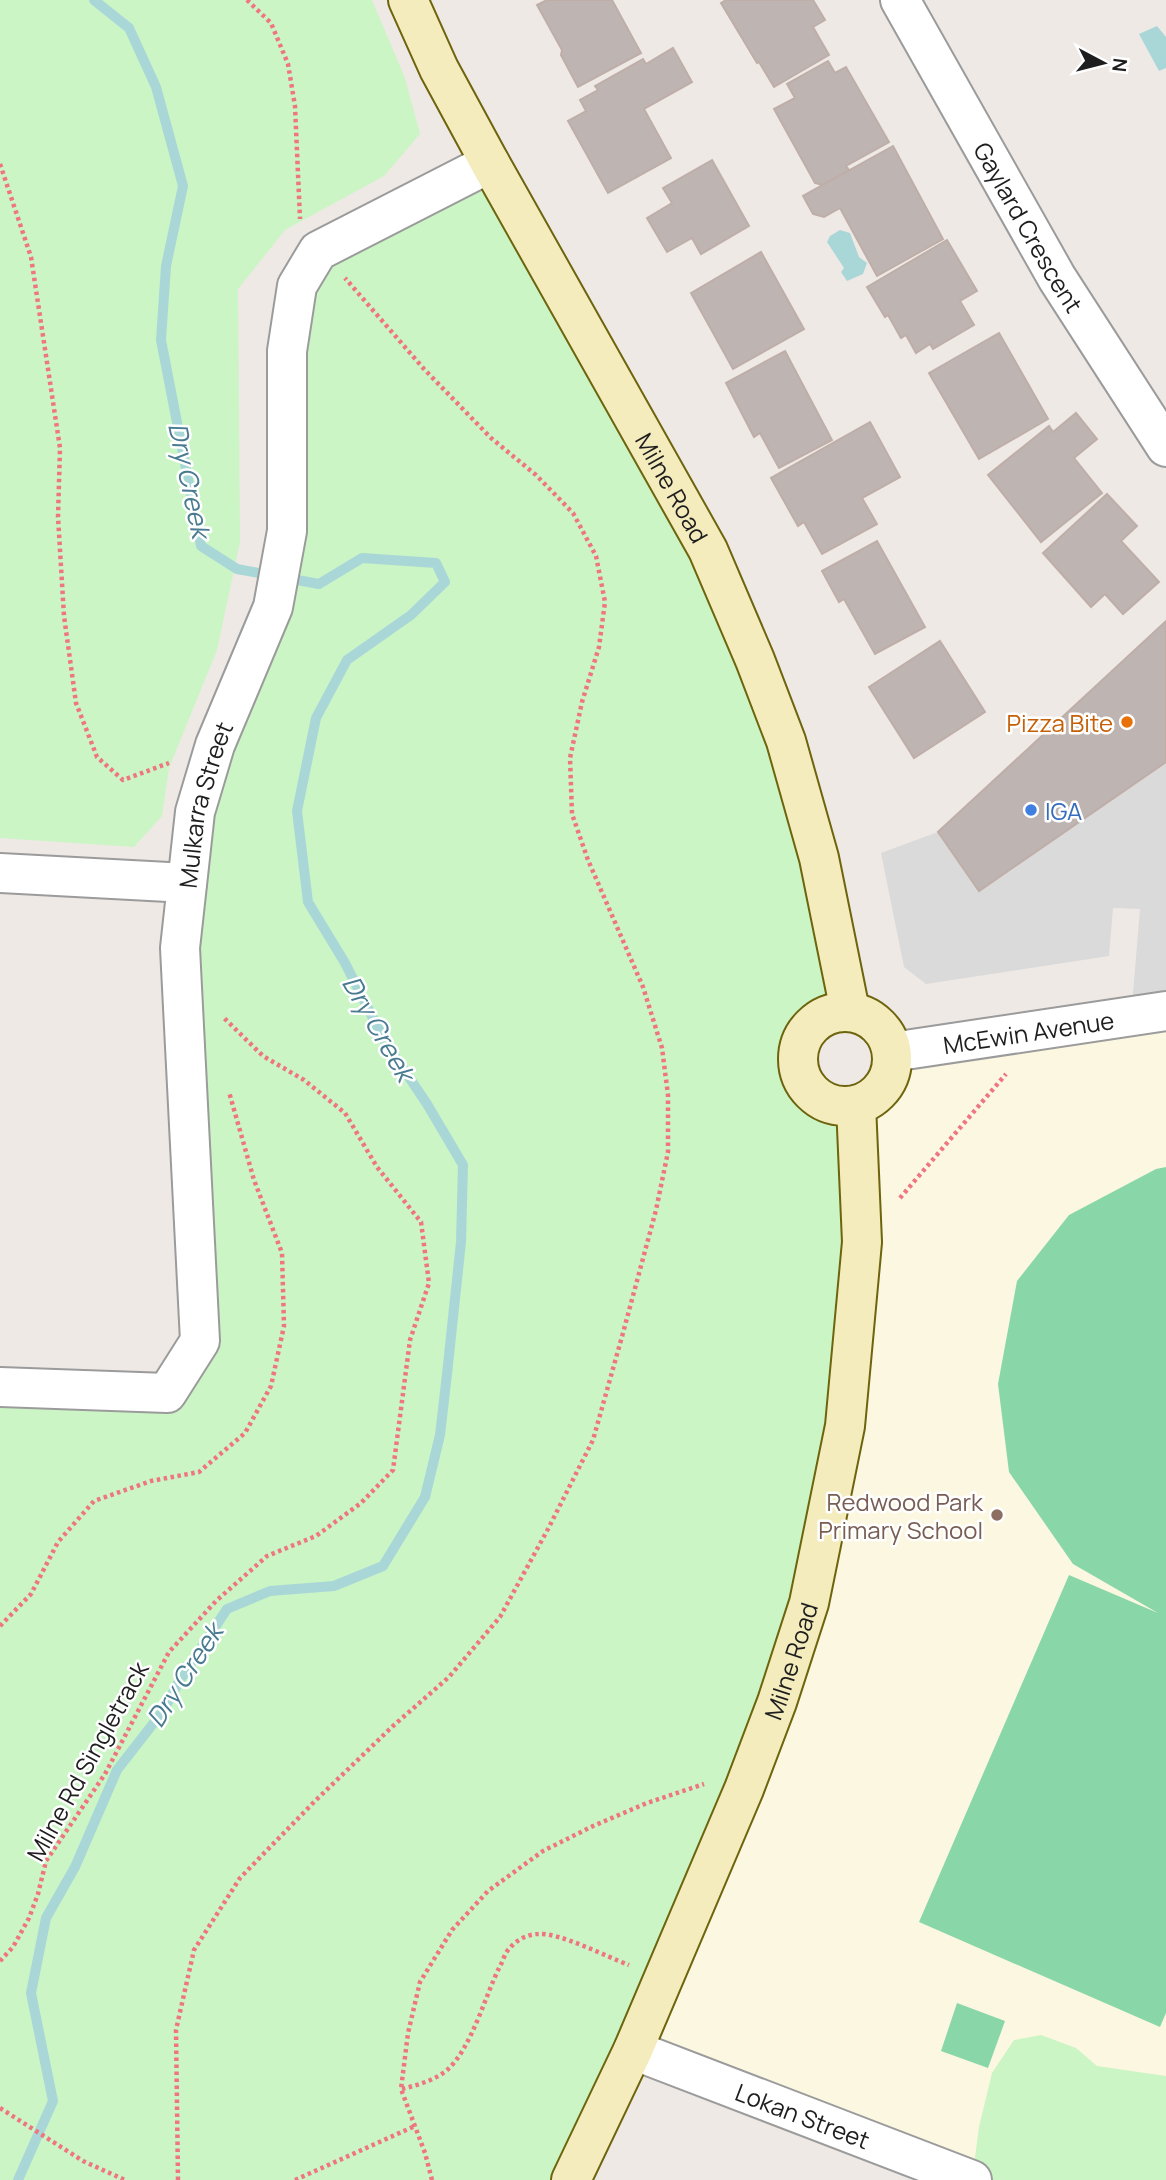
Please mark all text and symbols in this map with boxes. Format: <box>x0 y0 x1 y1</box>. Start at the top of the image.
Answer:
north arrow <box>1068 28 1138 98</box>
text: N <box>1106 57 1134 73</box>
street label: Gaylard Crescent <box>967 136 1091 318</box>
water label: Dry Creek <box>160 419 221 545</box>
street label: Milne Road <box>629 427 717 548</box>
place label: Pizza Bite <box>1007 706 1113 739</box>
marker: Pizza Bite <box>1119 714 1135 730</box>
street label: Mulkarra Street <box>170 716 240 890</box>
place label: IGA <box>1045 794 1082 827</box>
marker: IGA <box>1023 802 1039 818</box>
water label: Dry Creek <box>334 969 426 1091</box>
street label: McEwin Avenue <box>941 1002 1116 1061</box>
place label: Redwood Park Primary School <box>818 1485 984 1546</box>
marker: Redwood Park Primary School <box>989 1507 1005 1523</box>
street label: Milne Road <box>755 1598 825 1724</box>
water label: Dry Creek <box>137 1613 233 1734</box>
street label: Milne Rd Singletrack <box>18 1654 156 1867</box>
street label: Lokan Street <box>731 2074 875 2156</box>

